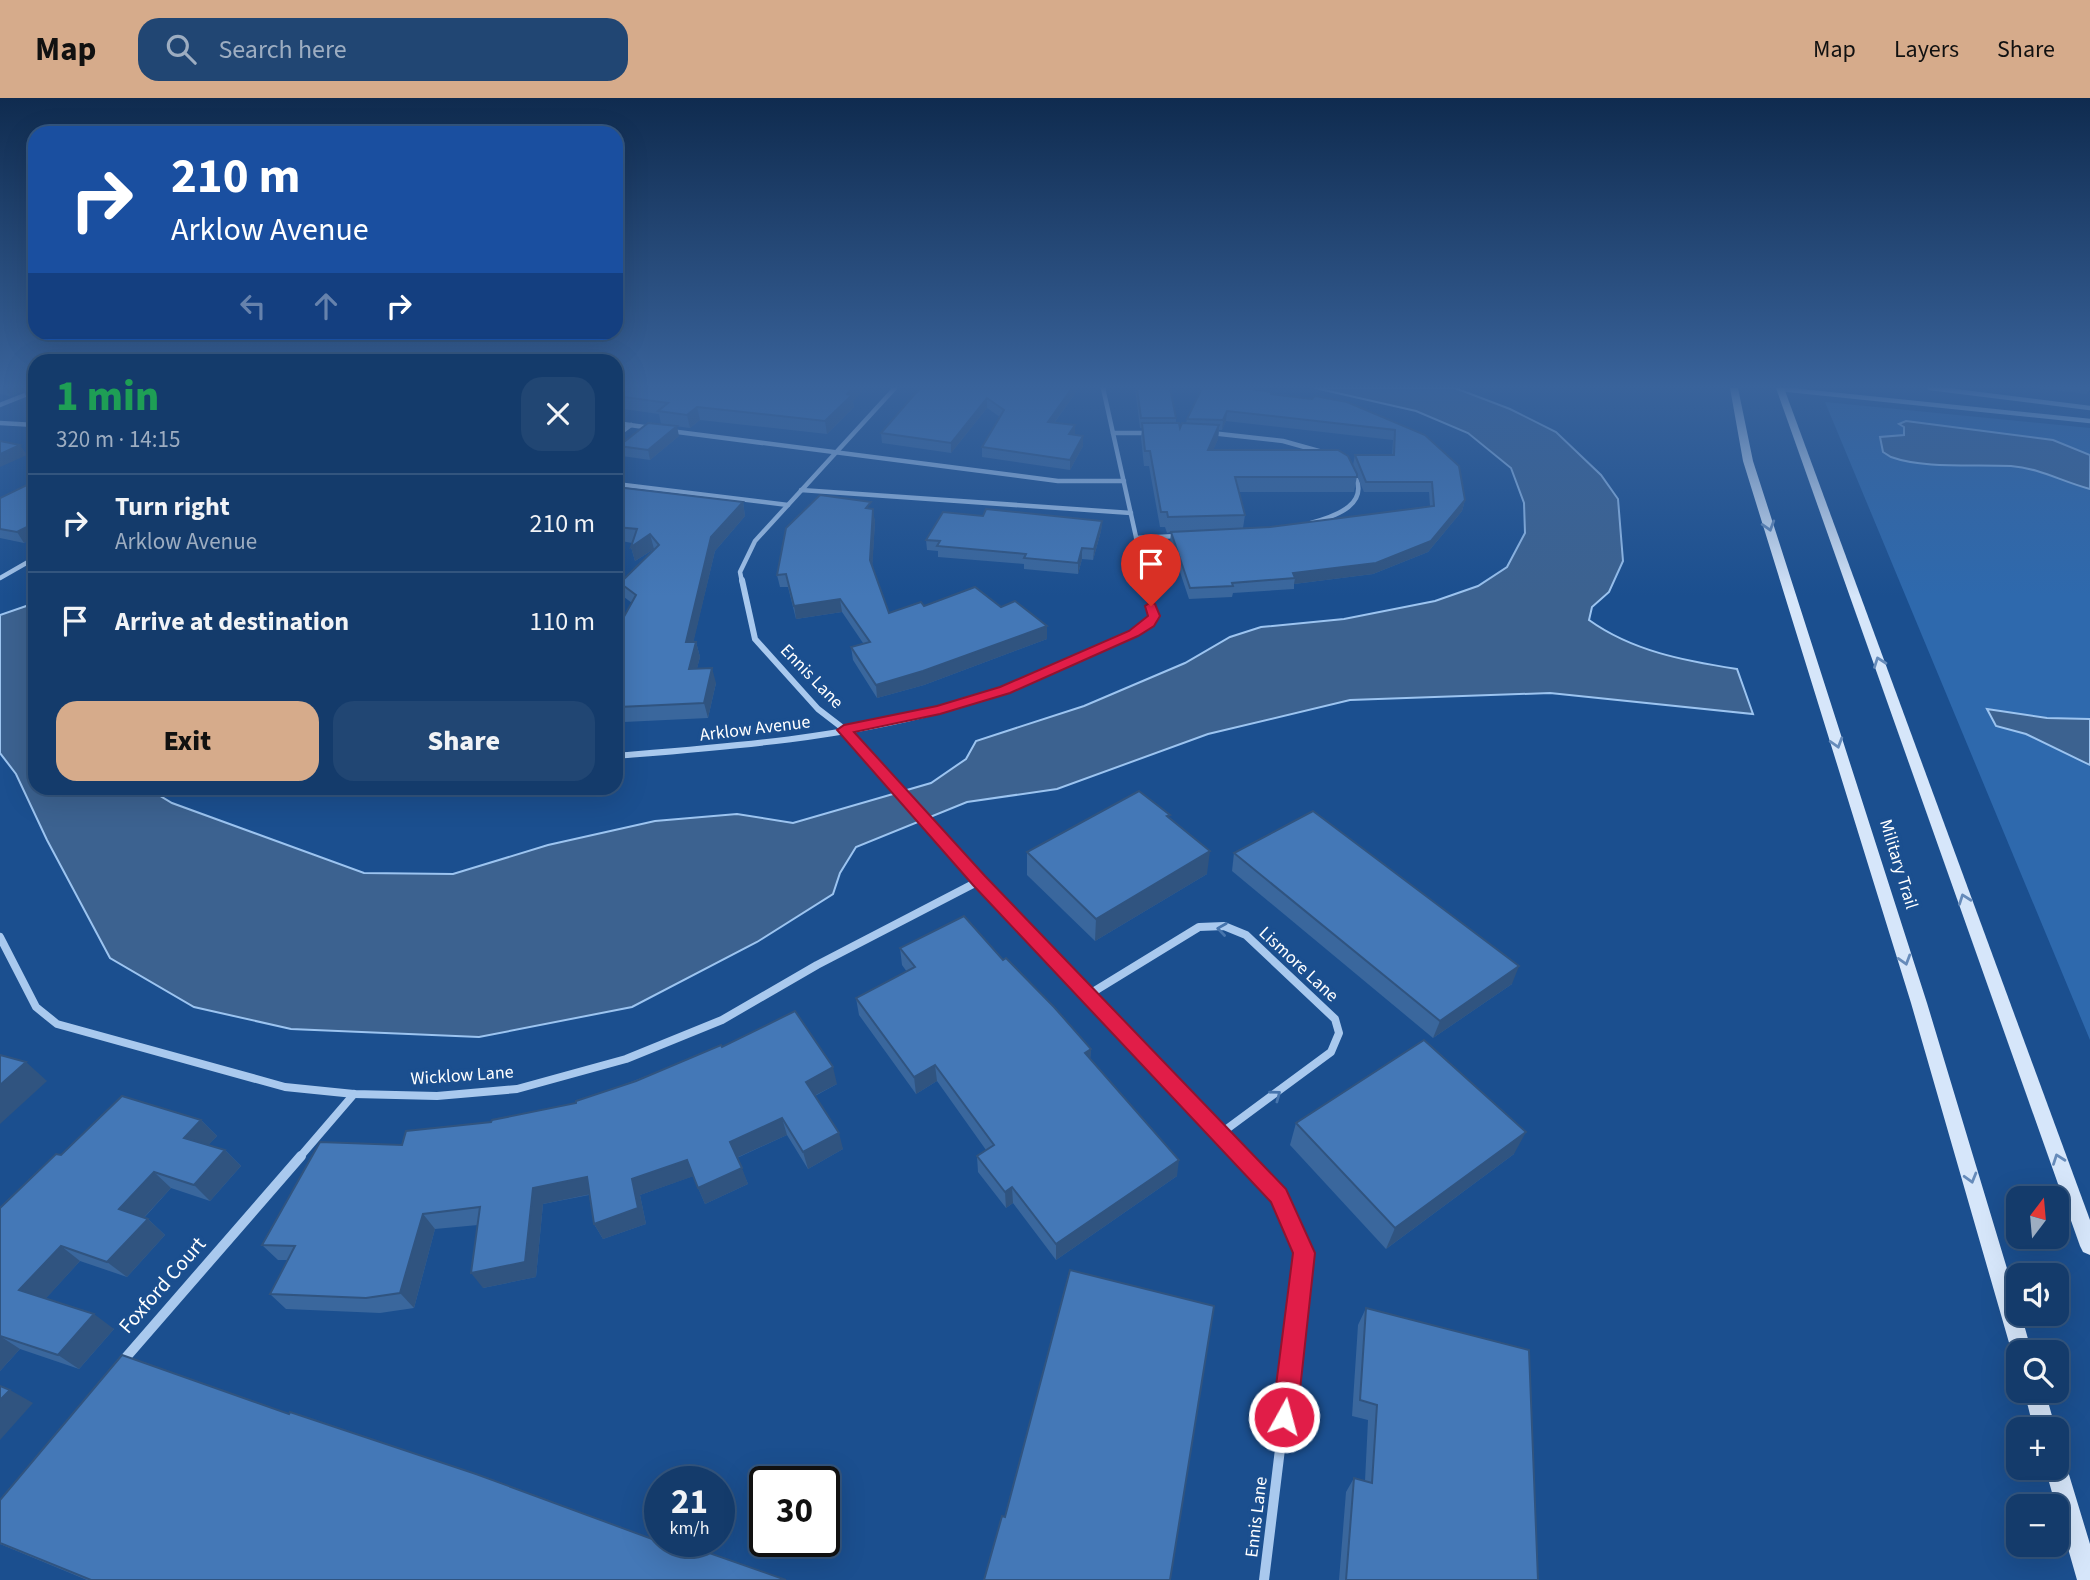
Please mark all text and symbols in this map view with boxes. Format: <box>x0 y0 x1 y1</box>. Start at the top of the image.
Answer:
search box <box>138 18 628 81</box>
text: Map <box>35 26 96 73</box>
icon: search <box>162 30 200 68</box>
text: Search here <box>218 31 347 68</box>
text: Map <box>1813 32 1856 67</box>
text: Layers <box>1894 32 1959 67</box>
text: Share <box>1997 32 2055 67</box>
text: 210 m <box>171 142 300 212</box>
icon: right <box>56 154 147 245</box>
text: Arklow Avenue <box>171 207 369 253</box>
icon: left <box>234 287 272 325</box>
icon: ahead <box>307 287 345 325</box>
icon: right <box>380 287 418 325</box>
text: 1 min <box>56 367 159 427</box>
button: close <box>521 377 595 451</box>
text: 320 m · 14:15 <box>56 423 180 456</box>
text: Turn right <box>115 488 230 525</box>
icon: right <box>56 504 94 542</box>
text: 210 m <box>529 505 595 542</box>
one-way arrow <box>1760 519 1775 531</box>
text: Arklow Avenue <box>115 525 257 558</box>
pin <box>1121 534 1181 606</box>
icon: arrive <box>1132 545 1170 583</box>
icon: arrive <box>56 602 94 640</box>
text: Arrive at destination <box>115 603 349 640</box>
text: 110 m <box>529 603 595 640</box>
street label: Ennis Lane <box>774 638 849 714</box>
one-way arrow <box>1873 657 1887 669</box>
button: Exit <box>56 701 319 781</box>
button: Share <box>333 701 595 781</box>
street label: Arklow Avenue <box>698 709 812 748</box>
one-way arrow <box>1829 736 1843 748</box>
street label: Military Trail <box>1873 816 1924 912</box>
one-way arrow <box>1959 894 1973 906</box>
one-way arrow <box>1216 921 1228 936</box>
street label: Lismore Lane <box>1253 921 1344 1008</box>
one-way arrow <box>1897 953 1912 965</box>
street label: Wicklow Lane <box>410 1059 514 1092</box>
one-way arrow <box>1268 1090 1281 1103</box>
one-way arrow <box>2053 1154 2067 1166</box>
one-way arrow <box>1962 1171 1977 1183</box>
north arrow <box>2006 1186 2068 1250</box>
map controls <box>2006 1186 2069 1557</box>
street label: Foxford Court <box>111 1230 213 1340</box>
button: sound <box>2006 1263 2069 1326</box>
button: search <box>2006 1340 2069 1403</box>
position arrow <box>1247 1380 1321 1454</box>
button: + <box>2006 1417 2069 1480</box>
speed limit sign: 30 <box>749 1466 840 1557</box>
street label: Ennis Lane <box>1239 1475 1274 1559</box>
text: 21 <box>671 1477 708 1527</box>
button: − <box>2006 1494 2069 1557</box>
text: km/h <box>670 1516 709 1541</box>

